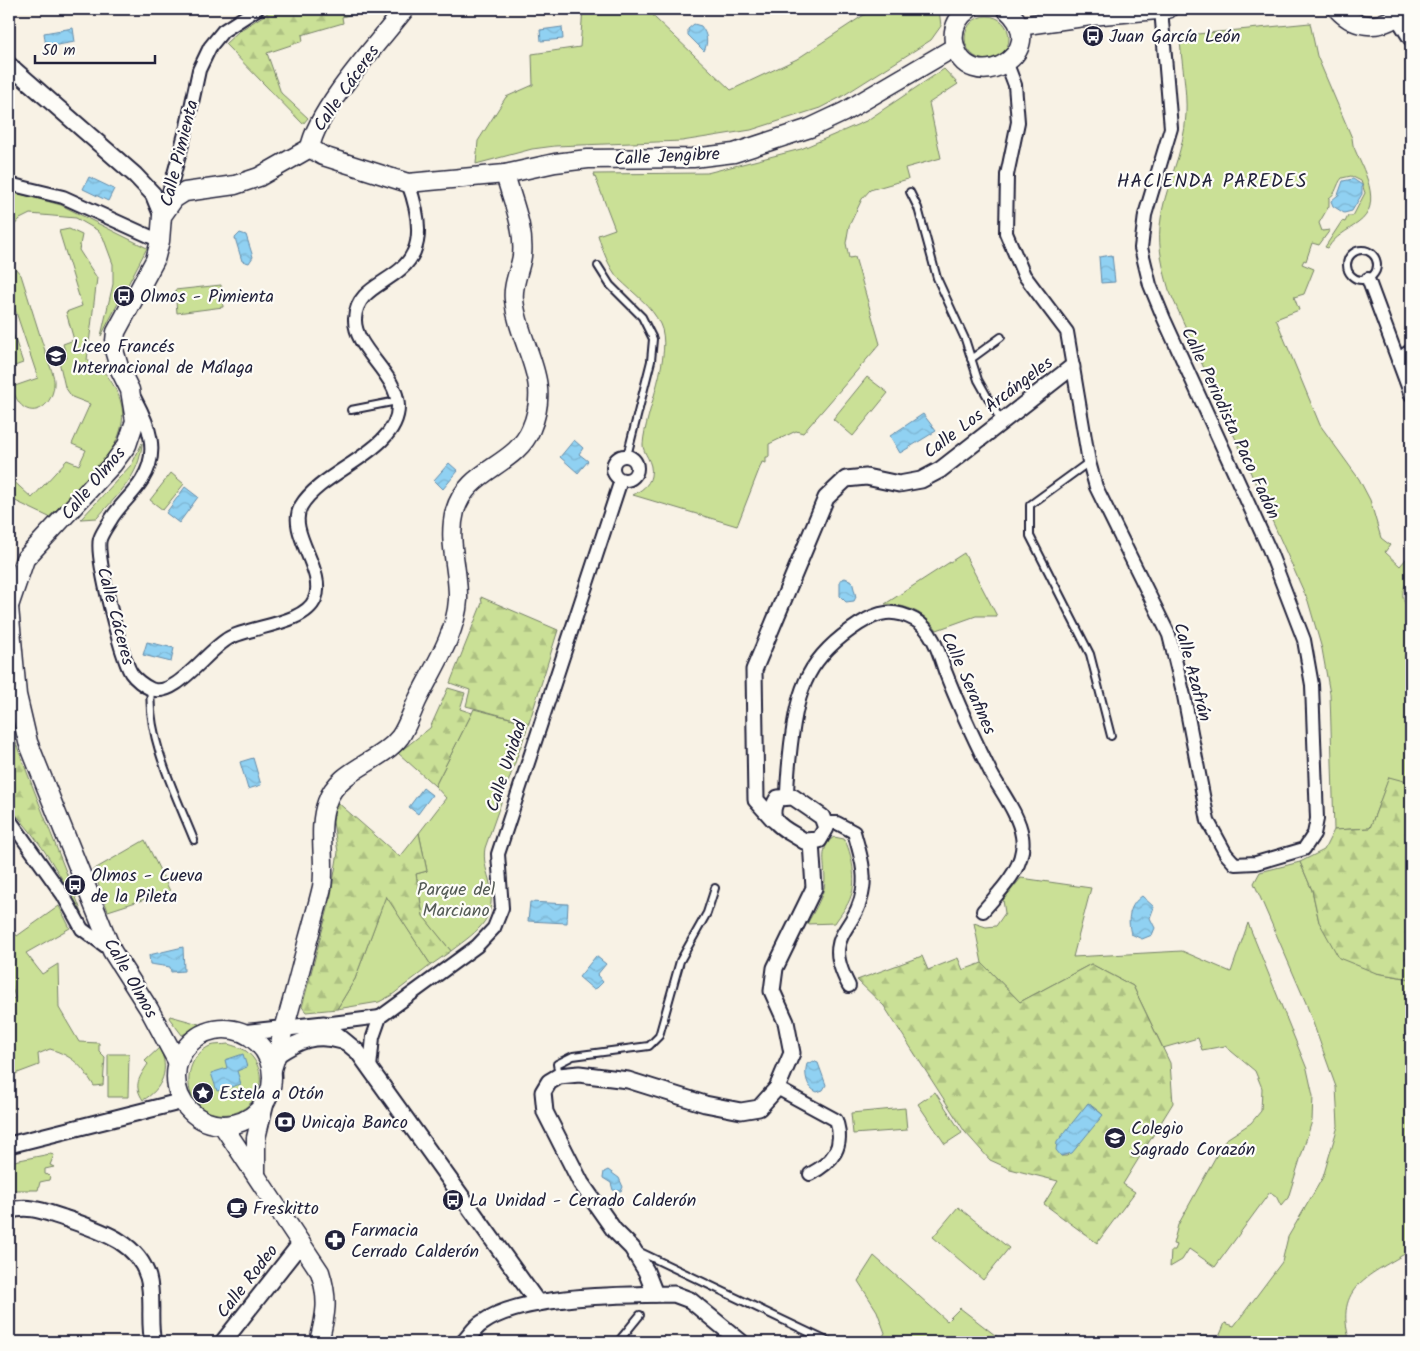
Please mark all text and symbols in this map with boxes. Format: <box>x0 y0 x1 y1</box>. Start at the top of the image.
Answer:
place label: Juan García León <box>1109 23 1240 52</box>
bus stop icon: Juan García León <box>1081 24 1105 48</box>
scale bar <box>35 32 155 64</box>
text: 50 m <box>42 39 76 63</box>
street label: Calle Cáceres <box>307 39 388 138</box>
street label: Calle Pimienta <box>153 97 208 210</box>
street label: Calle Jengibre <box>613 140 721 175</box>
district label: HACIENDA PAREDES <box>1117 167 1307 197</box>
place label: Olmos - Pimienta <box>140 283 274 312</box>
bus stop icon: Olmos - Pimienta <box>112 284 136 308</box>
street label: Calle Periodista Paco Fadón <box>1172 323 1287 525</box>
place label: Liceo Francés Internacional de Málaga <box>72 333 253 383</box>
school or university icon: Liceo Francés Internacional de Málaga <box>44 344 68 368</box>
street label: Calle Los Arcángeles <box>918 349 1060 467</box>
street label: Calle Olmos <box>54 440 134 527</box>
street label: Calle Cáceres <box>88 564 142 669</box>
street label: Calle Azafrán <box>1164 620 1219 725</box>
street label: Calle Serafines <box>932 627 1003 740</box>
street label: Calle Unidad <box>479 716 536 816</box>
place label: Olmos - Cueva de la Pileta <box>91 862 203 912</box>
bus stop icon: Olmos - Cueva de la Pileta <box>63 873 87 897</box>
park label: Parque del Marciano <box>417 876 496 926</box>
street label: Calle Olmos <box>95 933 165 1025</box>
place label: Estela a Otón <box>219 1080 324 1109</box>
place icon: Estela a Otón <box>191 1081 215 1105</box>
place label: Unicaja Banco <box>301 1109 408 1138</box>
bank icon: Unicaja Banco <box>273 1110 297 1134</box>
place label: Colegio Sagrado Corazón <box>1131 1115 1255 1165</box>
school or university icon: Colegio Sagrado Corazón <box>1103 1126 1127 1150</box>
place label: La Unidad - Cerrado Calderón <box>469 1187 696 1216</box>
bus stop icon: La Unidad - Cerrado Calderón <box>441 1188 465 1212</box>
place label: Freskitto <box>253 1195 319 1224</box>
cafe icon: Freskitto <box>225 1196 249 1220</box>
place label: Farmacia Cerrado Calderón <box>351 1217 479 1267</box>
pharmacy icon: Farmacia Cerrado Calderón <box>323 1228 347 1252</box>
street label: Calle Rodeo <box>210 1239 286 1325</box>

